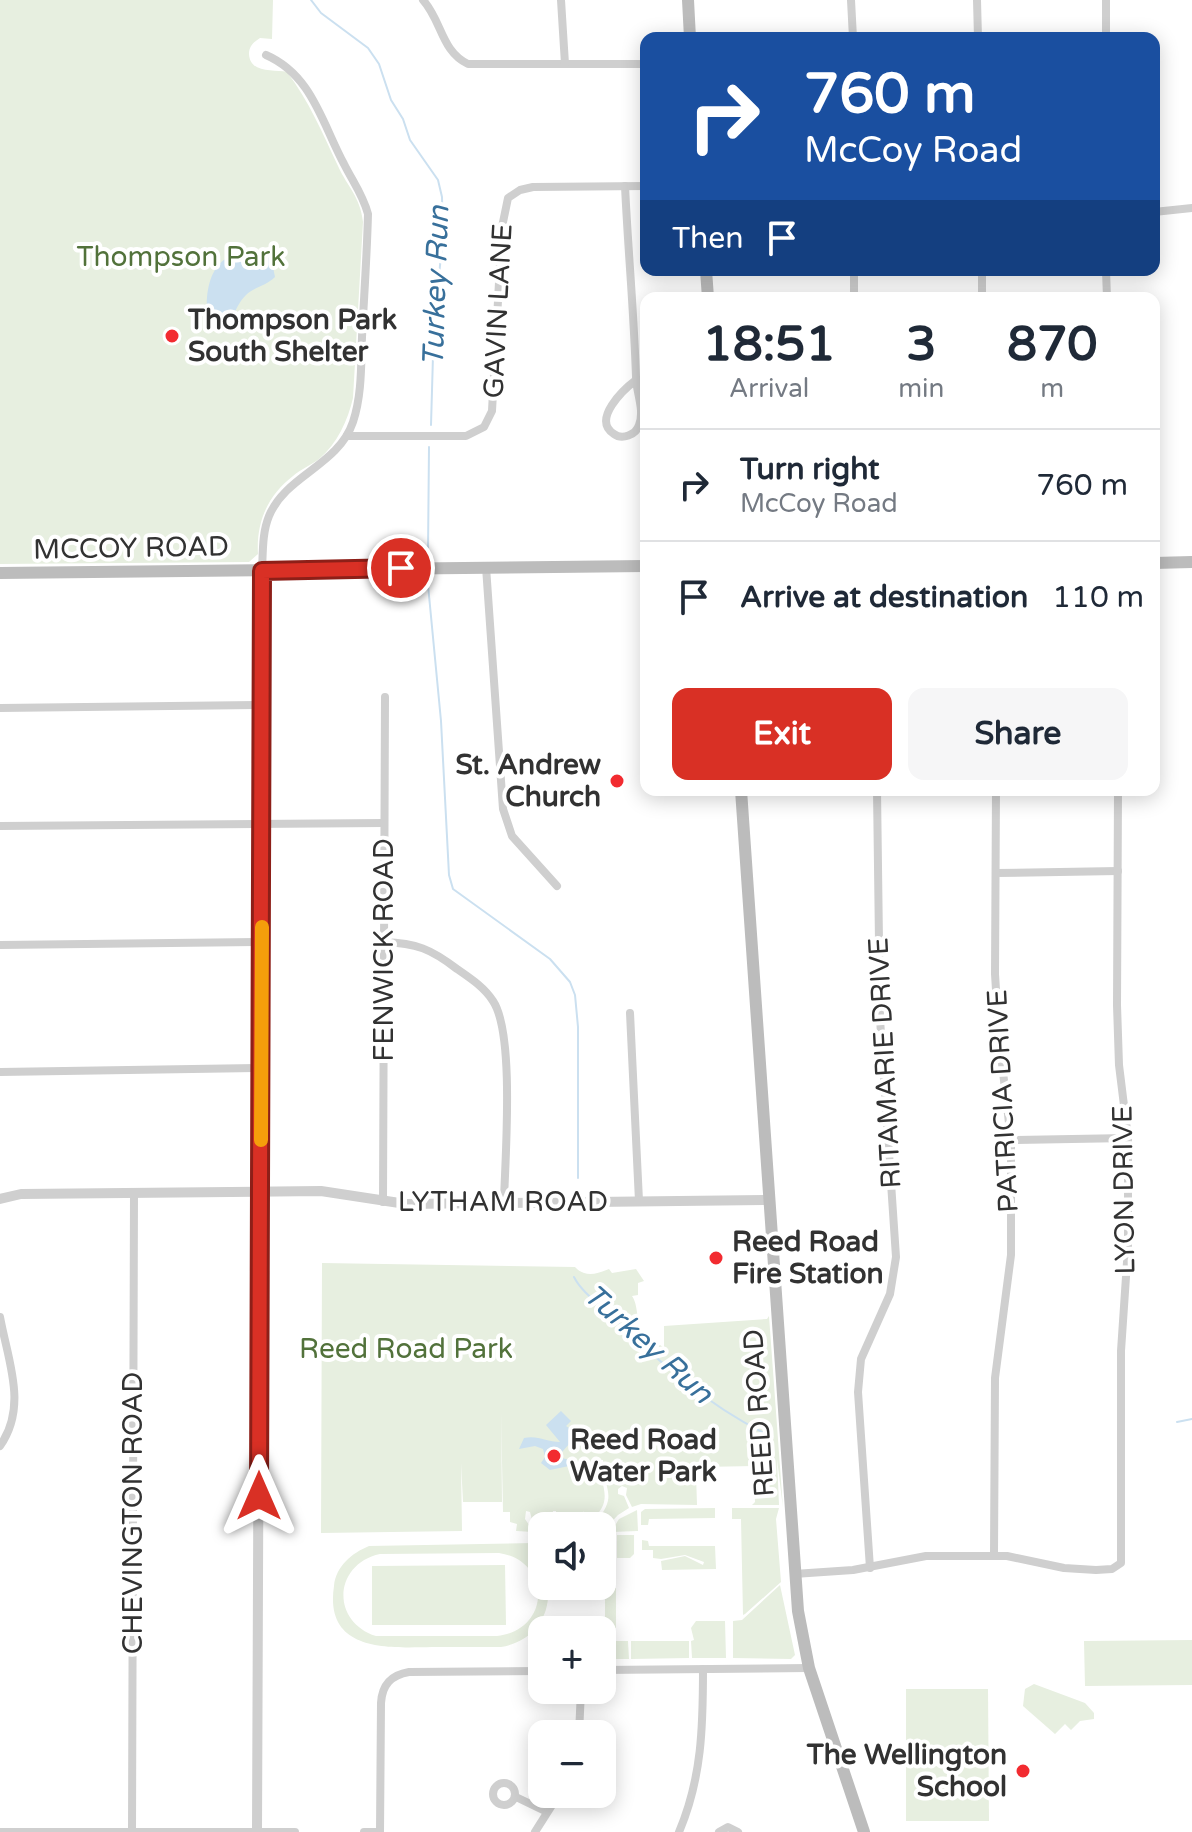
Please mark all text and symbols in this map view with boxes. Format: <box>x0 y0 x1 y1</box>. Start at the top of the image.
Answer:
text: 760 m <box>804 61 975 128</box>
icon: right <box>672 64 776 168</box>
text: McCoy Road <box>804 129 1022 172</box>
water label: Turkey Run <box>415 204 457 367</box>
icon: arrive <box>760 216 804 260</box>
text: Then <box>672 220 744 257</box>
street label: GAVIN LANE <box>476 223 520 399</box>
park label: Thompson Park <box>77 240 285 274</box>
place label: Thompson Park South Shelter <box>187 303 397 369</box>
text: 18:51 <box>703 316 836 374</box>
text: 3 <box>906 316 936 374</box>
text: 870 <box>1007 316 1097 374</box>
marker: Thompson Park South Shelter <box>163 327 181 345</box>
text: Arrival <box>729 373 809 404</box>
text: min <box>898 373 944 404</box>
text: m <box>1040 373 1064 404</box>
text: Turn right <box>740 451 880 488</box>
icon: right <box>672 463 716 507</box>
text: 760 m <box>1036 467 1128 504</box>
text: McCoy Road <box>740 488 898 519</box>
street label: MCCOY ROAD <box>33 529 229 567</box>
pin <box>367 534 435 602</box>
icon: arrive <box>379 546 423 590</box>
icon: arrive <box>672 575 716 619</box>
text: Arrive at destination <box>740 579 1028 616</box>
text: 110 m <box>1052 579 1144 616</box>
button: Exit <box>672 688 892 780</box>
button: Share <box>908 688 1128 780</box>
place label: St. Andrew Church <box>455 748 601 814</box>
marker: St. Andrew Church <box>608 772 626 790</box>
street label: FENWICK ROAD <box>367 838 401 1062</box>
street label: RITAMARIE DRIVE <box>861 937 909 1189</box>
street label: PATRICIA DRIVE <box>980 988 1026 1214</box>
street label: LYON DRIVE <box>1106 1105 1142 1275</box>
street label: LYTHAM ROAD <box>398 1185 608 1219</box>
place label: Reed Road Fire Station <box>732 1225 884 1291</box>
marker: Reed Road Fire Station <box>707 1249 725 1267</box>
water label: Turkey Run <box>576 1276 721 1412</box>
street label: REED ROAD <box>736 1328 782 1498</box>
park label: Reed Road Park <box>299 1332 513 1366</box>
street label: CHEVINGTON ROAD <box>116 1372 150 1654</box>
place label: Reed Road Water Park <box>570 1423 717 1489</box>
marker: Reed Road Water Park <box>545 1447 563 1465</box>
position arrow <box>217 1454 301 1538</box>
map controls <box>528 1512 616 1808</box>
button: sound <box>528 1512 616 1600</box>
button: + <box>528 1616 616 1704</box>
button: − <box>528 1720 616 1808</box>
place label: The Wellington School <box>806 1738 1007 1804</box>
marker: The Wellington School <box>1014 1762 1032 1780</box>

